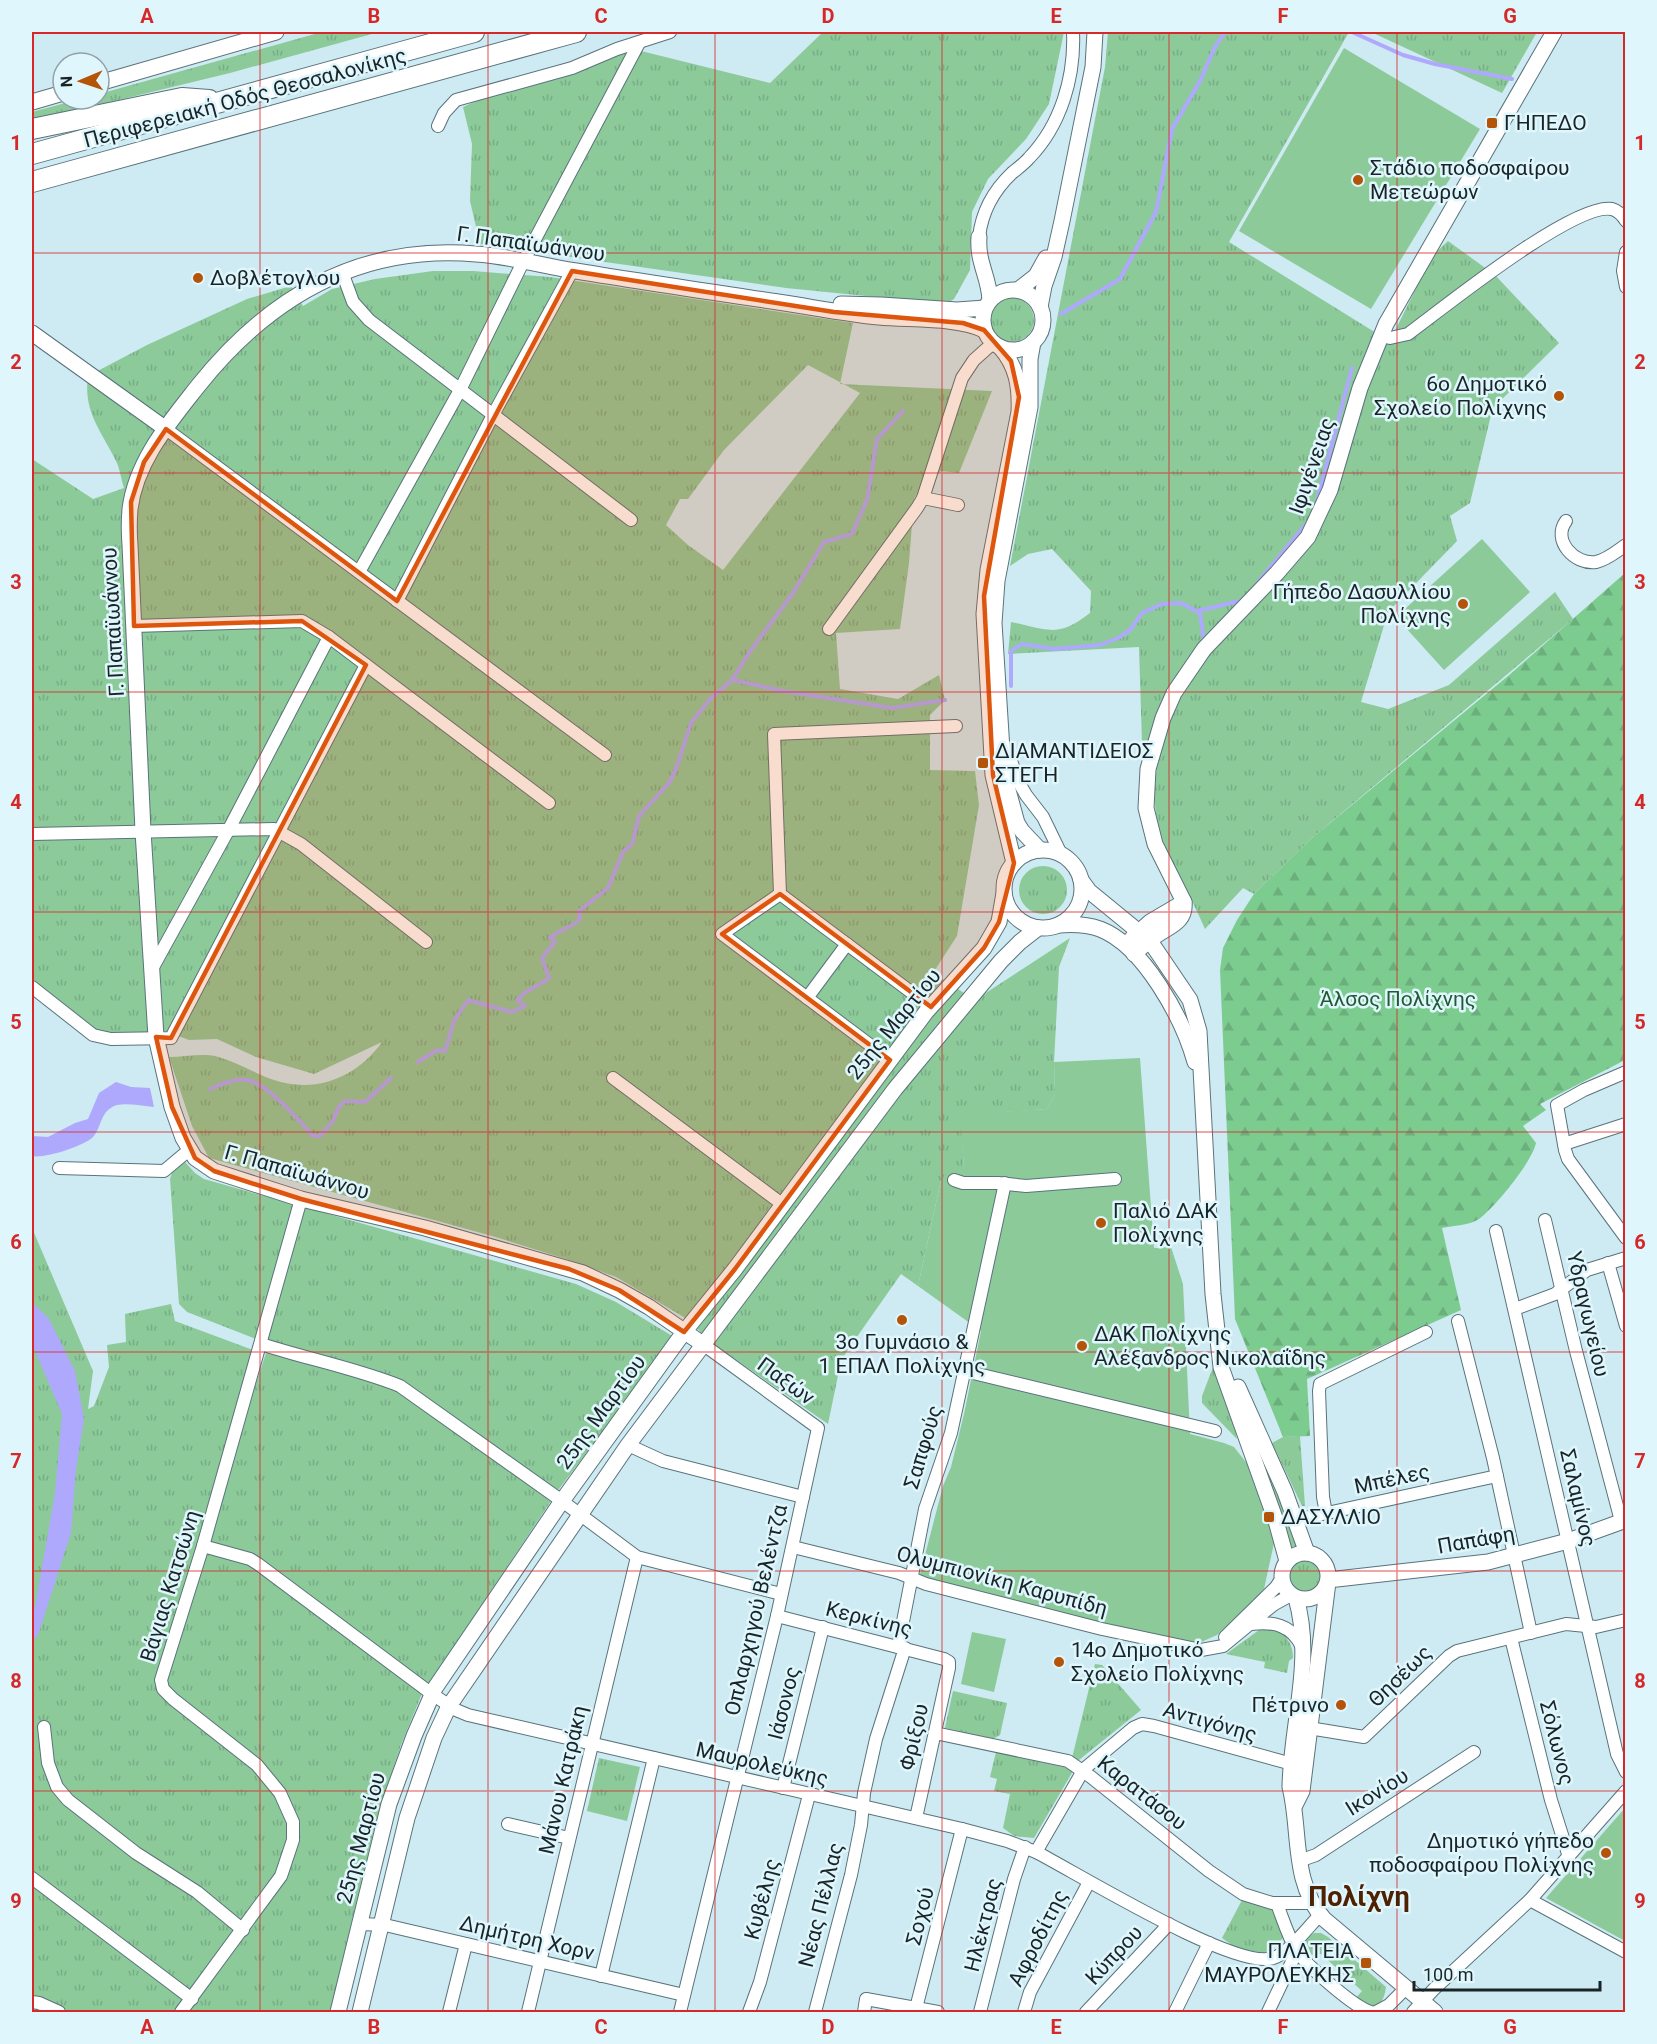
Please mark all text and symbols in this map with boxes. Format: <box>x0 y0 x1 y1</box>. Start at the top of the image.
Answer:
text: A <box>140 4 154 28</box>
text: B <box>368 4 380 28</box>
text: C <box>594 4 608 28</box>
text: D <box>822 4 835 28</box>
text: E <box>1050 4 1062 28</box>
text: F <box>1278 4 1289 28</box>
text: G <box>1503 4 1517 28</box>
street label: Περιφερειακή Οδός Θεσσαλονίκης <box>81 43 409 153</box>
north arrow <box>51 51 111 111</box>
text: N <box>57 76 76 87</box>
place label: ΓΗΠΕΔΟ <box>1504 111 1587 135</box>
marker: ΓΗΠΕΔΟ <box>1485 116 1499 130</box>
text: 1 <box>10 131 22 155</box>
text: 1 <box>1634 131 1646 155</box>
place label: Στάδιο ποδοσφαίρου Μετεώρων <box>1370 156 1570 204</box>
marker: Στάδιο ποδοσφαίρου Μετεώρων <box>1351 173 1365 187</box>
street label: Γ. Παπαϊωάννου <box>455 222 607 266</box>
place label: Δοβλέτογλου <box>210 266 340 290</box>
marker: Δοβλέτογλου <box>191 271 205 285</box>
text: 2 <box>10 350 22 374</box>
text: 2 <box>1634 350 1646 374</box>
place label: 6ο Δημοτικό Σχολείο Πολίχνης <box>1374 372 1547 420</box>
marker: 6ο Δημοτικό Σχολείο Πολίχνης <box>1552 389 1566 403</box>
street label: Ιφιγένειας <box>1284 415 1340 517</box>
street label: Γ. Παπαϊωάννου <box>97 547 129 697</box>
text: 3 <box>10 570 22 594</box>
text: 3 <box>1634 570 1646 594</box>
place label: Γήπεδο Δασυλλίου Πολίχνης <box>1273 580 1451 628</box>
marker: Γήπεδο Δασυλλίου Πολίχνης <box>1456 597 1470 611</box>
place label: ΔΙΑΜΑΝΤΙΔΕΙΟΣ ΣΤΕΓΗ <box>995 739 1154 787</box>
marker: ΔΙΑΜΑΝΤΙΔΕΙΟΣ ΣΤΕΓΗ <box>976 756 990 770</box>
text: 4 <box>10 790 22 814</box>
text: 4 <box>1634 790 1646 814</box>
street label: 25ης Μαρτίου <box>842 964 946 1084</box>
park label: Άλσος Πολίχνης <box>1320 987 1476 1011</box>
text: 5 <box>10 1010 22 1034</box>
text: 5 <box>1634 1010 1646 1034</box>
street label: Γ. Παπαϊωάννου <box>222 1140 372 1204</box>
place label: Παλιό ΔΑΚ Πολίχνης <box>1113 1199 1218 1247</box>
marker: Παλιό ΔΑΚ Πολίχνης <box>1094 1216 1108 1230</box>
text: 6 <box>10 1230 22 1254</box>
text: 6 <box>1634 1230 1646 1254</box>
street label: Υδραγωγείου <box>1562 1249 1614 1379</box>
marker: 3ο Γυμνάσιο & 1 ΕΠΑΛ Πολίχνης <box>895 1313 909 1327</box>
place label: ΔΑΚ Πολίχνης Αλέξανδρος Νικολαΐδης <box>1094 1322 1326 1370</box>
place label: 3ο Γυμνάσιο & 1 ΕΠΑΛ Πολίχνης <box>818 1330 986 1378</box>
marker: ΔΑΚ Πολίχνης Αλέξανδρος Νικολαΐδης <box>1075 1339 1089 1353</box>
street label: 25ης Μαρτίου <box>552 1350 650 1474</box>
street label: Παξών <box>753 1352 819 1410</box>
street label: Σαπφούς <box>899 1402 947 1492</box>
street label: Σαλαμίνος <box>1555 1447 1601 1549</box>
text: 7 <box>10 1449 22 1473</box>
text: 7 <box>1634 1449 1646 1473</box>
street label: Μπέλες <box>1352 1459 1432 1499</box>
street label: Οπλαρχηγού Βελέντζα <box>720 1502 792 1718</box>
place label: ΔΑΣΥΛΛΙΟ <box>1281 1505 1381 1529</box>
street label: Βάγιας Κατσώνη <box>136 1507 204 1665</box>
marker: ΔΑΣΥΛΛΙΟ <box>1262 1510 1276 1524</box>
street label: Παπάφη <box>1436 1521 1516 1559</box>
street label: Ολυμπιονίκη Καρυπίδη <box>894 1541 1110 1621</box>
street label: Κερκίνης <box>823 1597 915 1641</box>
place label: 14ο Δημοτικό Σχολείο Πολίχνης <box>1071 1638 1244 1686</box>
street label: Θησέως <box>1364 1640 1436 1712</box>
marker: 14ο Δημοτικό Σχολείο Πολίχνης <box>1052 1655 1066 1669</box>
street label: Ιάσoνος <box>763 1664 805 1742</box>
text: 8 <box>10 1669 22 1693</box>
text: 8 <box>1634 1669 1646 1693</box>
place label: Πέτρινο <box>1251 1693 1329 1717</box>
street label: Αντιγόνης <box>1160 1697 1260 1747</box>
marker: Πέτρινο <box>1334 1698 1348 1712</box>
street label: Σόλωνος <box>1535 1698 1579 1788</box>
street label: Φρίξου <box>895 1701 933 1773</box>
street label: Μάνου Κατράκη <box>534 1703 592 1857</box>
street label: Μαυρολεύκης <box>694 1737 830 1791</box>
street label: Καρατάσου <box>1093 1751 1191 1835</box>
street label: Ικονίου <box>1341 1763 1413 1821</box>
street label: 25ης Μαρτίου <box>332 1770 390 1906</box>
place label: Δημοτικό γήπεδο ποδοσφαίρου Πολίχνης <box>1369 1829 1594 1877</box>
street label: Νέας Πέλλας <box>794 1840 848 1970</box>
marker: Δημοτικό γήπεδο ποδοσφαίρου Πολίχνης <box>1599 1846 1613 1860</box>
street label: Κυβέλης <box>740 1856 784 1942</box>
street label: Ηλέκτρας <box>960 1876 1006 1974</box>
district label: Πολίχνη <box>1308 1881 1410 1913</box>
street label: Σοχού <box>901 1884 939 1948</box>
street label: Αφροδίτης <box>1003 1886 1073 1990</box>
text: 9 <box>10 1889 22 1913</box>
text: 9 <box>1634 1889 1646 1913</box>
street label: Δημήτρη Χορν <box>457 1911 597 1965</box>
street label: Κύπρου <box>1081 1920 1147 1990</box>
place label: ΠΛΑΤΕΙΑ ΜΑΥΡΟΛΕΥΚΗΣ <box>1204 1939 1354 1987</box>
scale bar <box>1414 1954 1600 1992</box>
marker: ΠΛΑΤΕΙΑ ΜΑΥΡΟΛΕΥΚΗΣ <box>1359 1956 1373 1970</box>
text: 100 m <box>1423 1964 1474 1985</box>
text: A <box>140 2015 154 2039</box>
text: B <box>368 2015 380 2039</box>
text: C <box>594 2015 608 2039</box>
text: D <box>822 2015 835 2039</box>
text: E <box>1050 2015 1062 2039</box>
text: F <box>1278 2015 1289 2039</box>
text: G <box>1503 2015 1517 2039</box>

